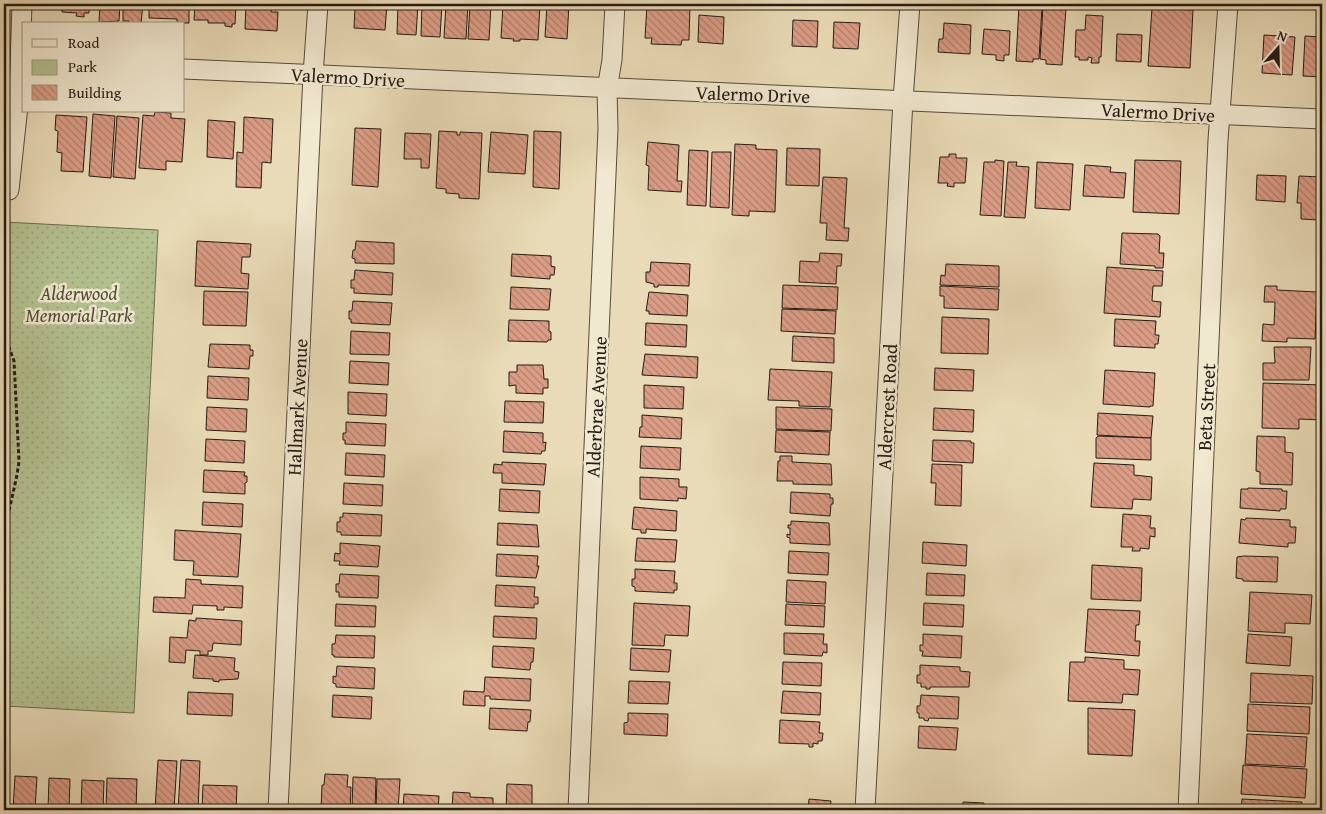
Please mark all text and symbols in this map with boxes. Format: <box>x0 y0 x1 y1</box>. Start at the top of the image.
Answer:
legend <box>22 22 185 112</box>
north arrow <box>1254 22 1304 72</box>
text: N <box>1275 25 1291 47</box>
text: Road <box>68 32 99 53</box>
text: Park <box>68 56 97 77</box>
street label: Valermo Drive <box>290 60 406 94</box>
street label: Valermo Drive <box>695 78 811 110</box>
text: Building <box>68 82 122 103</box>
street label: Valermo Drive <box>1100 95 1216 129</box>
park label: Alderwood Memorial Park <box>25 279 133 329</box>
street label: Alderbrae Avenue <box>578 335 614 478</box>
street label: Hallmark Avenue <box>279 338 315 476</box>
street label: Aldercrest Road <box>870 342 904 471</box>
street label: Beta Street <box>1190 362 1222 451</box>

